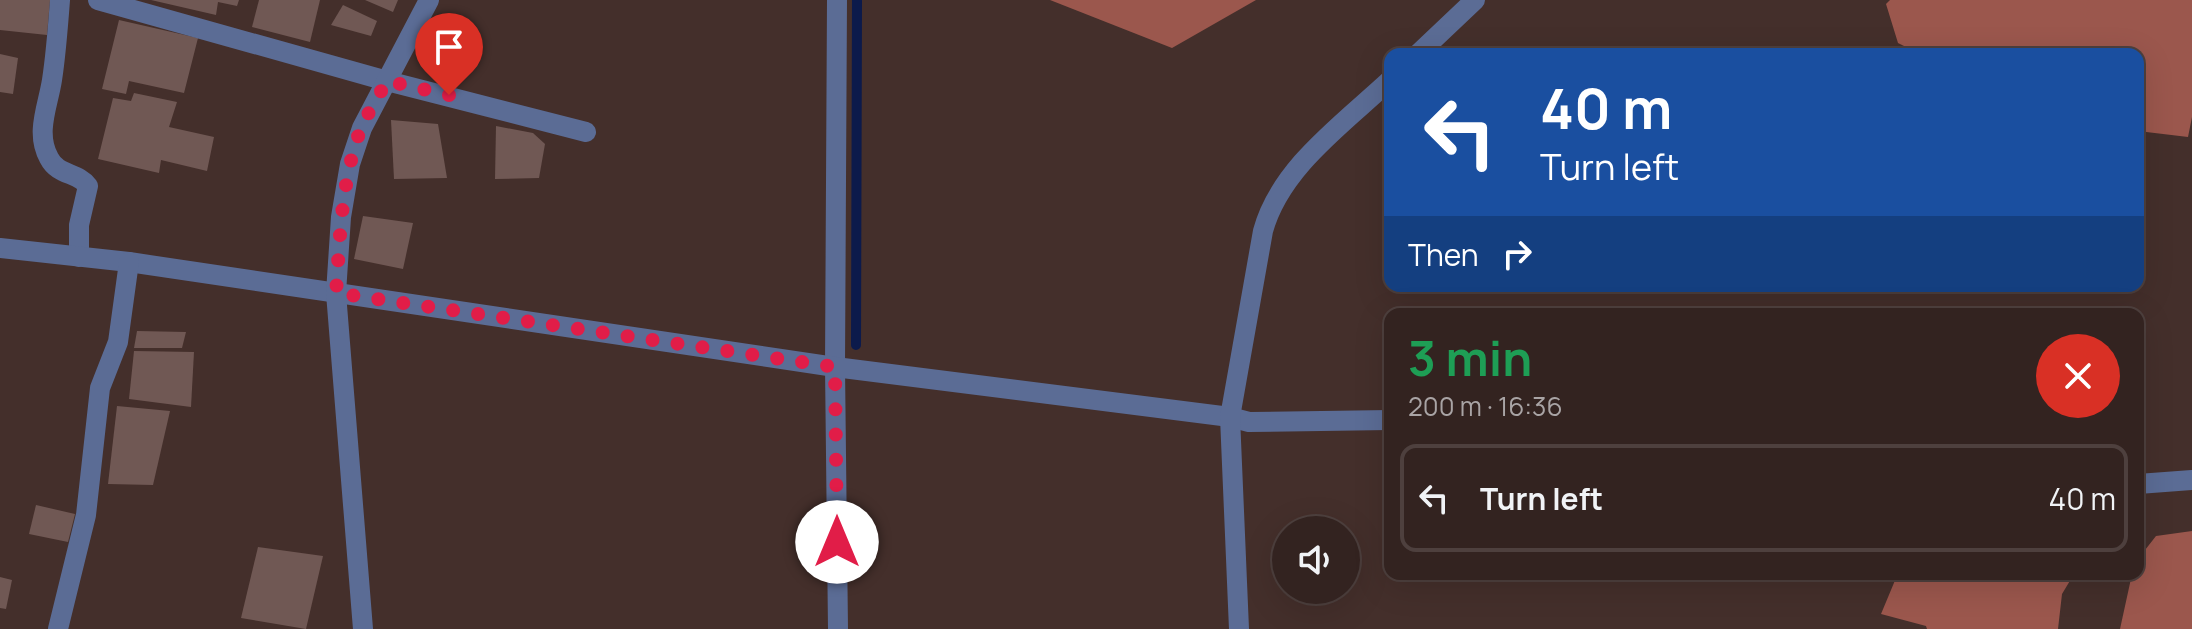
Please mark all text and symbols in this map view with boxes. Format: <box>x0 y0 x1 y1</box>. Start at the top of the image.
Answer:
pin <box>415 13 483 95</box>
icon: arrive <box>427 25 471 69</box>
text: 40 m <box>1540 69 1672 146</box>
icon: left <box>1408 80 1512 184</box>
text: Turn left <box>1540 142 1679 191</box>
icon: right <box>1495 232 1539 276</box>
text: Then <box>1408 234 1479 275</box>
text: 3 min <box>1408 325 1532 390</box>
button: close <box>2036 334 2120 418</box>
text: 200 m · 16:36 <box>1408 388 1563 424</box>
icon: left <box>1412 476 1456 520</box>
text: Turn left <box>1480 478 1603 519</box>
text: 40 m <box>2049 478 2116 519</box>
position arrow <box>795 500 879 584</box>
map controls <box>1272 516 1360 604</box>
button: sound <box>1272 516 1360 604</box>

